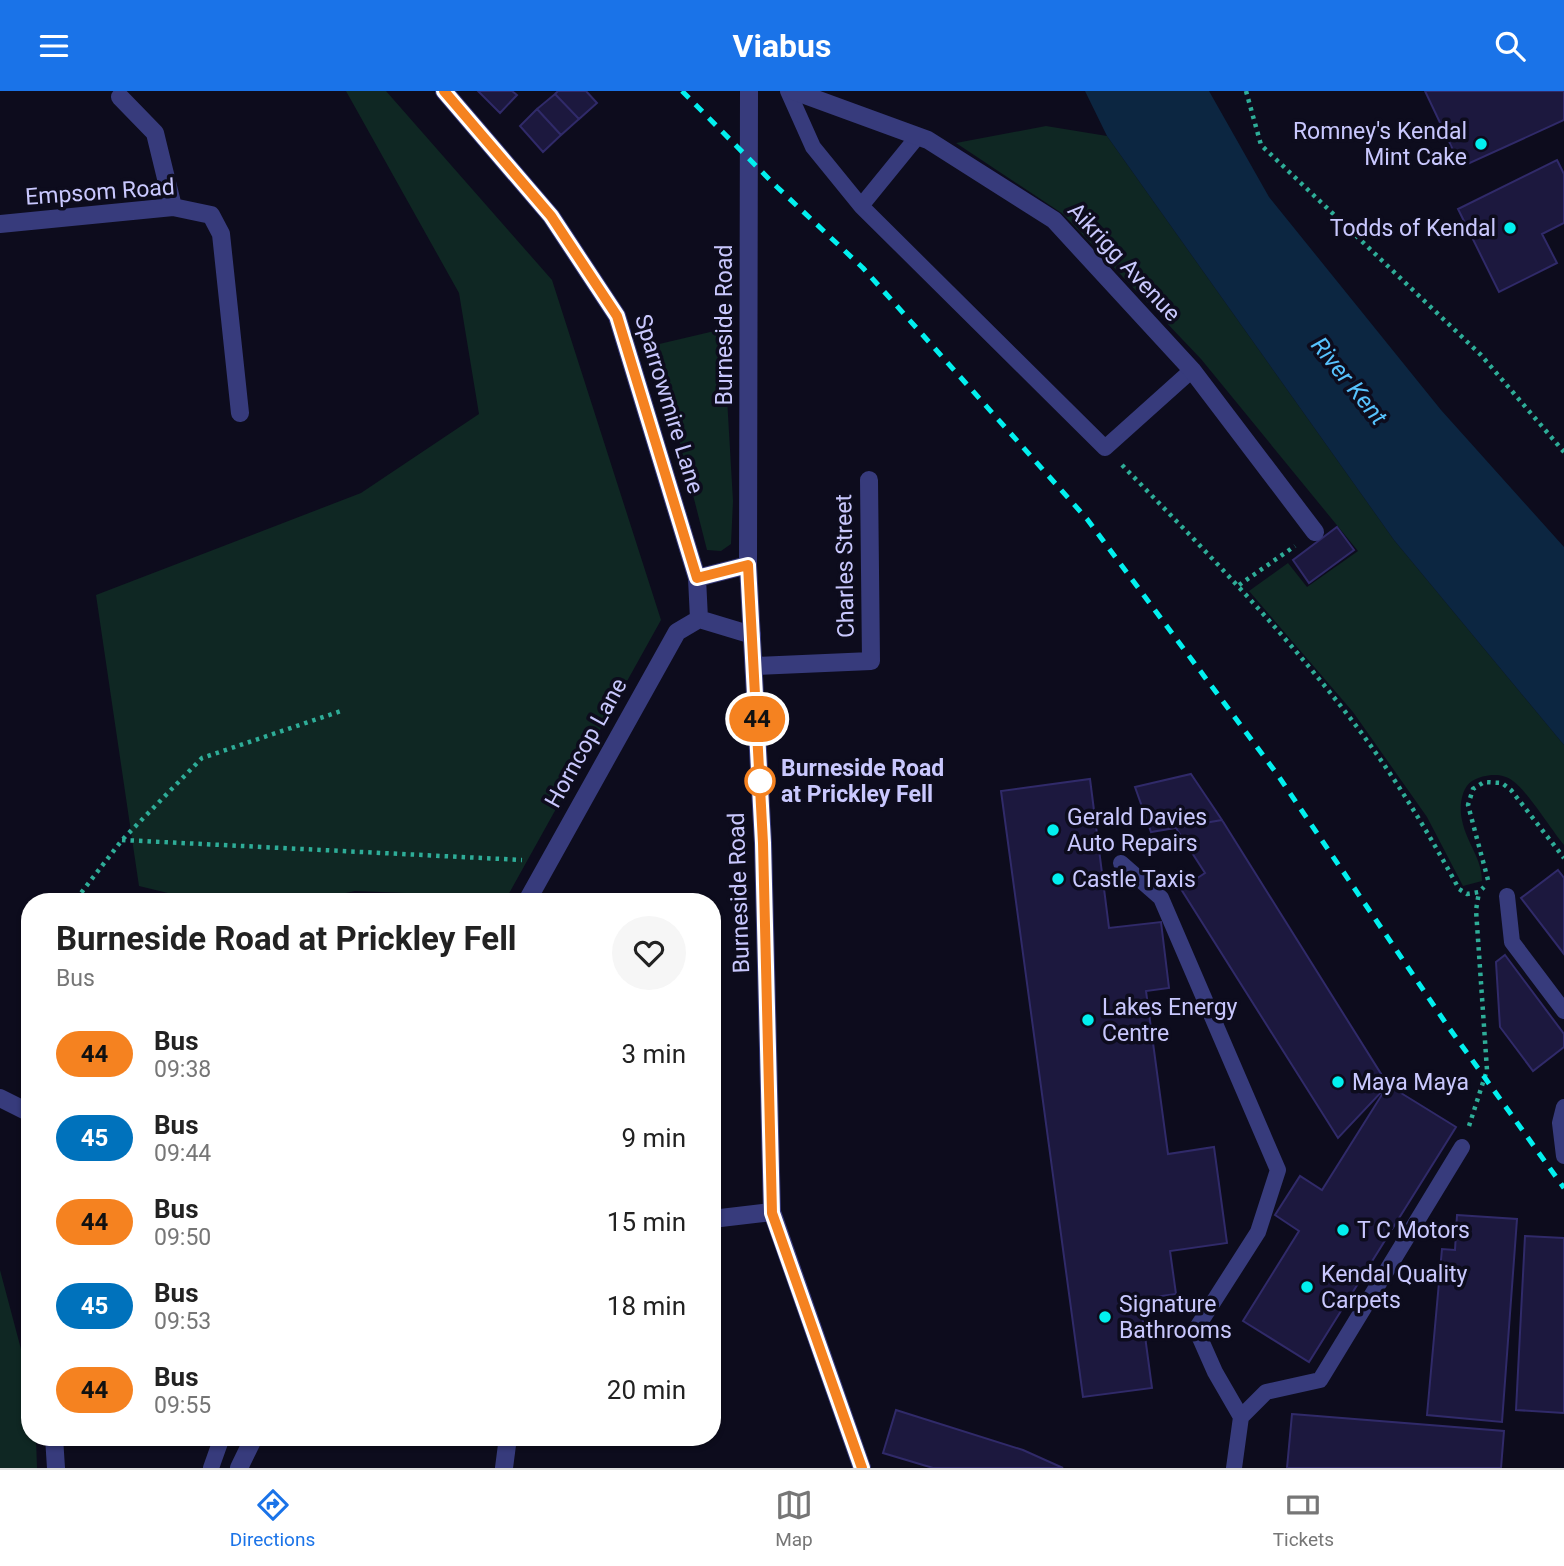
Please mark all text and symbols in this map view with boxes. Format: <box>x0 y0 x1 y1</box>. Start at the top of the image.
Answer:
icon: menu <box>35 27 73 65</box>
text: Viabus <box>733 27 831 65</box>
icon: search <box>1491 27 1529 65</box>
place label: Romney's Kendal Mint Cake <box>1293 118 1467 171</box>
marker: Romney's Kendal Mint Cake <box>1473 136 1489 152</box>
street label: Empsom Road <box>24 173 176 211</box>
street label: Aikrigg Avenue <box>1062 197 1186 327</box>
place label: Todds of Kendal <box>1330 215 1496 242</box>
marker: Todds of Kendal <box>1502 220 1518 236</box>
street label: Burneside Road <box>711 245 738 405</box>
street label: Sparrowmire Lane <box>629 311 709 497</box>
water label: River Kent <box>1305 332 1393 431</box>
street label: Charles Street <box>830 494 860 638</box>
street label: Horncop Lane <box>539 674 633 812</box>
line badge: 44 <box>726 696 788 742</box>
text: 44 <box>743 705 771 733</box>
place label: Burneside Road at Prickley Fell <box>781 755 944 808</box>
marker: Burneside Road at Prickley Fell <box>745 766 775 796</box>
place label: Gerald Davies Auto Repairs <box>1067 804 1207 857</box>
street label: Burneside Road <box>723 812 755 974</box>
marker: Gerald Davies Auto Repairs <box>1045 822 1061 838</box>
place label: Castle Taxis <box>1072 866 1196 893</box>
marker: Castle Taxis <box>1050 871 1066 887</box>
button: heart <box>612 916 686 990</box>
text: Burneside Road at Prickley Fell <box>56 919 517 958</box>
text: Bus <box>56 965 95 992</box>
place label: Lakes Energy Centre <box>1102 994 1238 1047</box>
marker: Lakes Energy Centre <box>1080 1012 1096 1028</box>
text: Bus <box>154 1026 199 1056</box>
text: 3 min <box>621 1039 686 1069</box>
text: 44 <box>81 1040 108 1068</box>
text: 09:38 <box>154 1056 211 1083</box>
place label: Maya Maya <box>1352 1069 1469 1096</box>
marker: Maya Maya <box>1330 1074 1346 1090</box>
text: Bus <box>154 1110 199 1140</box>
text: 9 min <box>621 1123 686 1153</box>
text: 45 <box>81 1124 108 1152</box>
text: 09:44 <box>154 1140 211 1167</box>
text: Bus <box>154 1194 199 1224</box>
text: 15 min <box>607 1207 686 1237</box>
text: 44 <box>81 1208 108 1236</box>
place label: T C Motors <box>1357 1217 1470 1244</box>
marker: T C Motors <box>1335 1222 1351 1238</box>
text: 09:50 <box>154 1224 211 1251</box>
place label: Kendal Quality Carpets <box>1321 1261 1468 1314</box>
text: Bus <box>154 1278 199 1308</box>
marker: Kendal Quality Carpets <box>1299 1279 1315 1295</box>
text: 18 min <box>607 1291 686 1321</box>
place label: Signature Bathrooms <box>1119 1291 1232 1344</box>
text: 45 <box>81 1292 108 1320</box>
text: 09:53 <box>154 1308 211 1335</box>
marker: Signature Bathrooms <box>1097 1309 1113 1325</box>
text: Bus <box>154 1362 199 1392</box>
text: 20 min <box>607 1375 686 1405</box>
text: 44 <box>81 1376 108 1404</box>
text: 09:55 <box>154 1392 211 1419</box>
tab: Directions <box>230 1486 315 1551</box>
tab: Map <box>775 1486 813 1551</box>
tab: Tickets <box>1273 1486 1334 1551</box>

